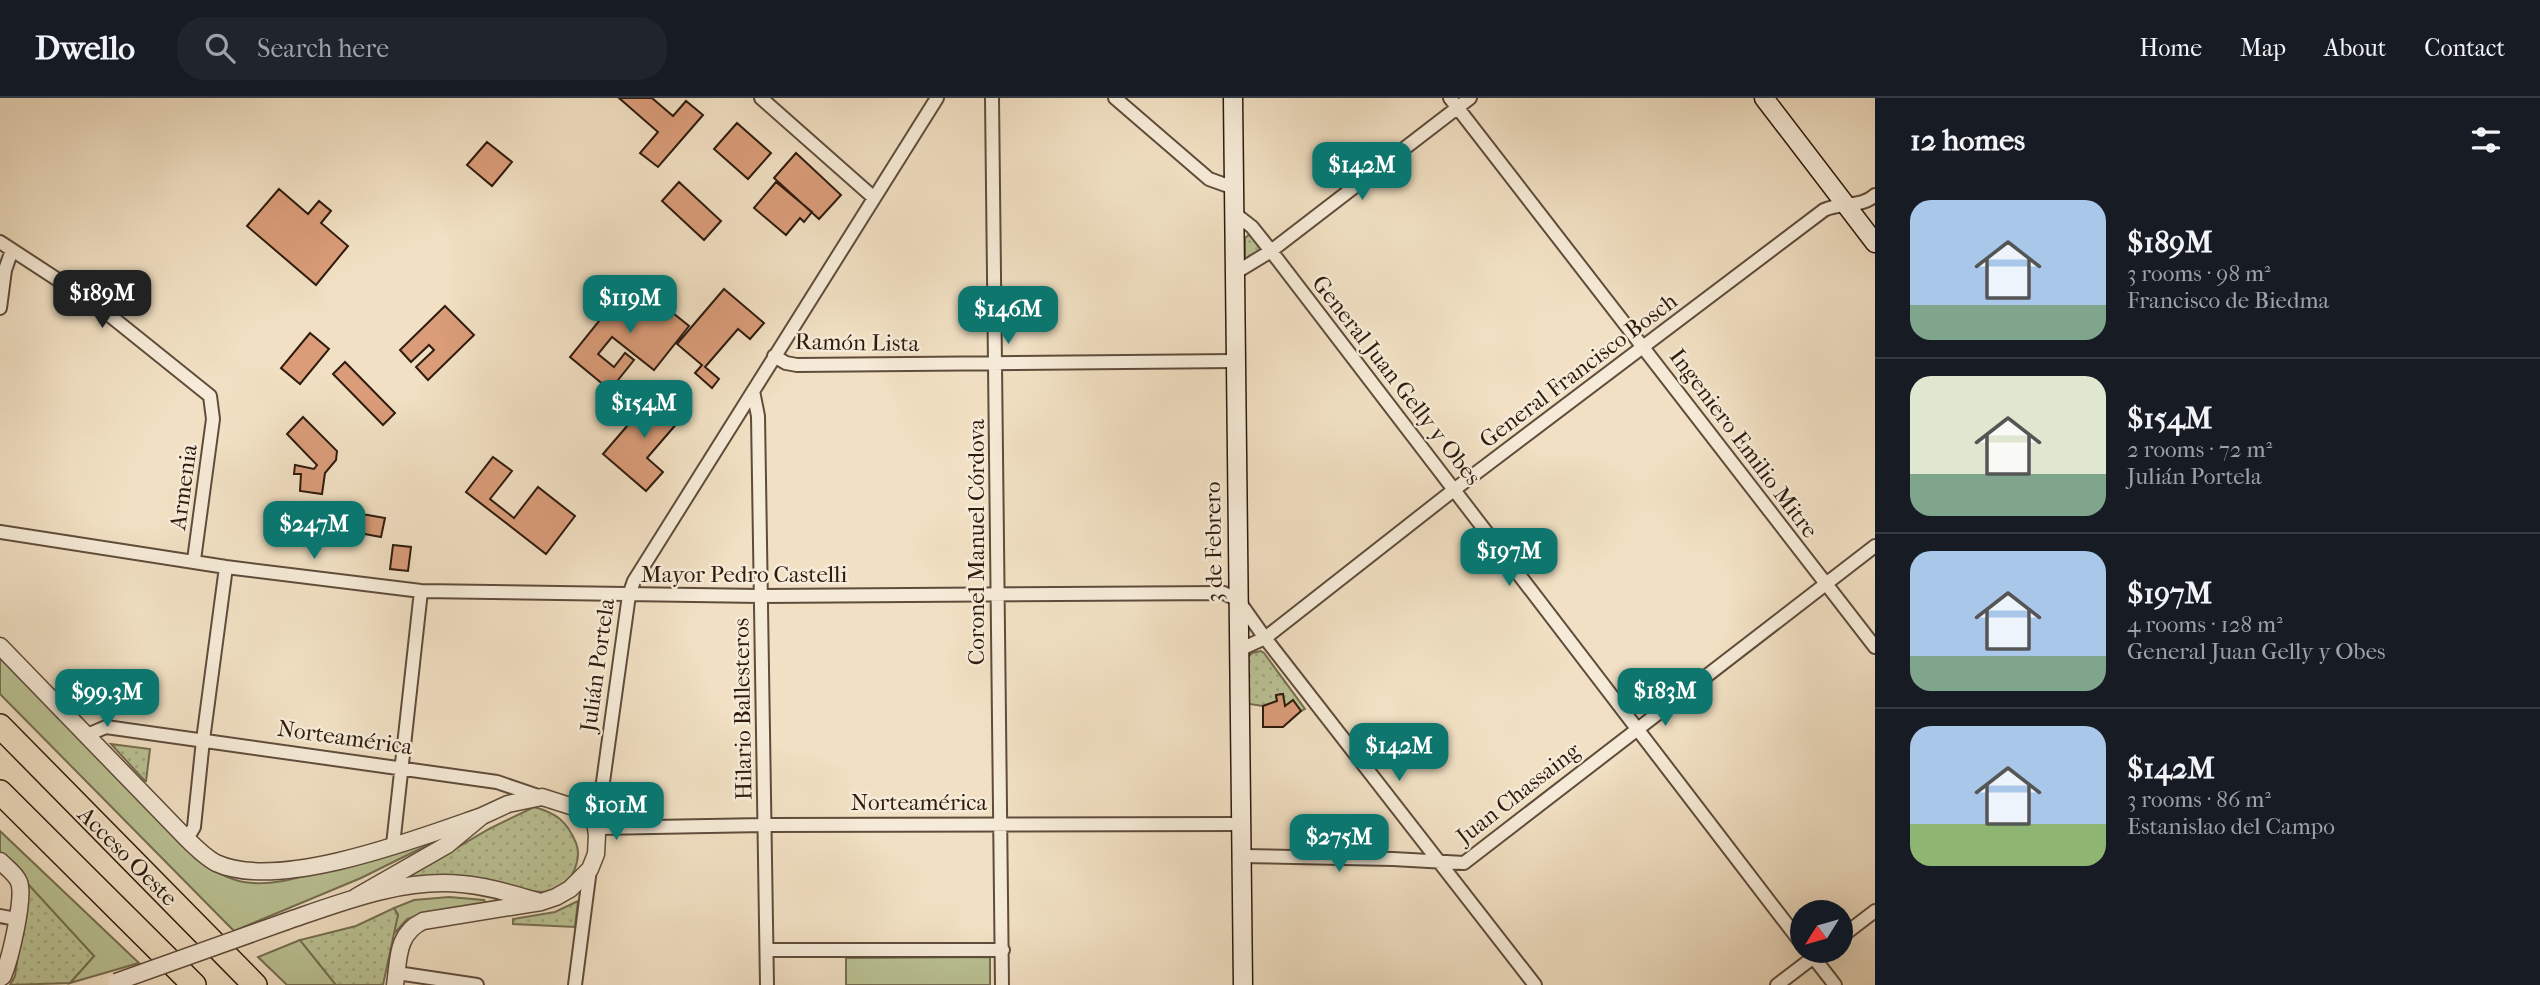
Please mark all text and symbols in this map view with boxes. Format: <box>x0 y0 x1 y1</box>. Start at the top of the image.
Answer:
search box <box>177 17 667 80</box>
text: Dwello <box>35 29 135 68</box>
icon: search <box>201 29 239 67</box>
text: Search here <box>257 33 389 64</box>
text: Home <box>2140 34 2202 62</box>
text: Map <box>2240 34 2286 62</box>
text: About <box>2324 34 2386 62</box>
text: Contact <box>2424 34 2505 62</box>
icon: filters <box>2467 121 2505 159</box>
text: 12 homes <box>1910 123 2025 158</box>
pin: $142M <box>1313 142 1411 202</box>
text: $142M <box>1328 151 1396 178</box>
text: $189M <box>2127 225 2212 260</box>
icon: home <box>1966 228 2050 312</box>
text: 3 rooms · 98 m² <box>2127 260 2271 287</box>
street label: General Juan Gelly y Obes <box>1306 270 1487 490</box>
pin: $189M <box>53 271 151 330</box>
pin: $119M <box>581 275 679 335</box>
text: $189M <box>69 279 135 306</box>
text: $119M <box>599 284 661 311</box>
pin: $146M <box>959 286 1057 346</box>
street label: General Francisco Bosch <box>1474 287 1682 453</box>
text: Francisco de Biedma <box>2127 287 2329 314</box>
text: $146M <box>974 295 1042 322</box>
street label: Ramón Lista <box>795 328 920 357</box>
street label: Ingeniero Emilio Mitre <box>1664 343 1824 543</box>
pin: $154M <box>595 380 693 440</box>
text: $154M <box>611 389 677 416</box>
text: $154M <box>2127 401 2212 436</box>
icon: home <box>1966 404 2050 488</box>
street label: Coronel Manuel Córdova <box>963 418 990 665</box>
text: 2 rooms · 72 m² <box>2127 436 2272 463</box>
street label: Armenia <box>164 442 203 532</box>
text: Julián Portela <box>2127 463 2262 490</box>
street label: 3 de Febrero <box>1199 481 1228 603</box>
pin: $247M <box>265 502 363 561</box>
text: $247M <box>279 510 349 537</box>
pin: $197M <box>1460 528 1558 588</box>
text: $197M <box>1476 537 1542 564</box>
street label: Mayor Pedro Castelli <box>641 561 847 588</box>
text: $197M <box>2127 576 2212 611</box>
icon: home <box>1966 579 2050 663</box>
street label: Julián Portela <box>574 596 620 736</box>
text: 4 rooms · 128 m² <box>2127 611 2283 638</box>
street label: Hilario Ballesteros <box>727 618 758 800</box>
text: General Juan Gelly y Obes <box>2127 638 2386 665</box>
pin: $183M <box>1616 668 1714 728</box>
pin: $99.3M <box>50 670 164 729</box>
text: $183M <box>1634 677 1696 704</box>
text: $99.3M <box>71 678 143 705</box>
street label: Norteamérica <box>276 715 415 760</box>
pin: $142M <box>1350 724 1448 783</box>
text: $142M <box>1365 732 1433 759</box>
street label: Juan Chassaing <box>1450 736 1586 851</box>
text: $142M <box>2127 751 2215 786</box>
icon: home <box>1966 754 2050 838</box>
pin: $101M <box>567 782 665 842</box>
text: 3 rooms · 86 m² <box>2127 786 2271 813</box>
street label: Norteamérica <box>851 789 987 816</box>
text: $101M <box>585 791 647 818</box>
street label: Acceso Oeste <box>72 800 183 912</box>
text: Estanislao del Campo <box>2127 813 2335 840</box>
pin: $275M <box>1290 814 1388 874</box>
text: $275M <box>1306 823 1372 850</box>
north arrow <box>1790 900 1853 962</box>
map controls <box>1790 900 1853 963</box>

